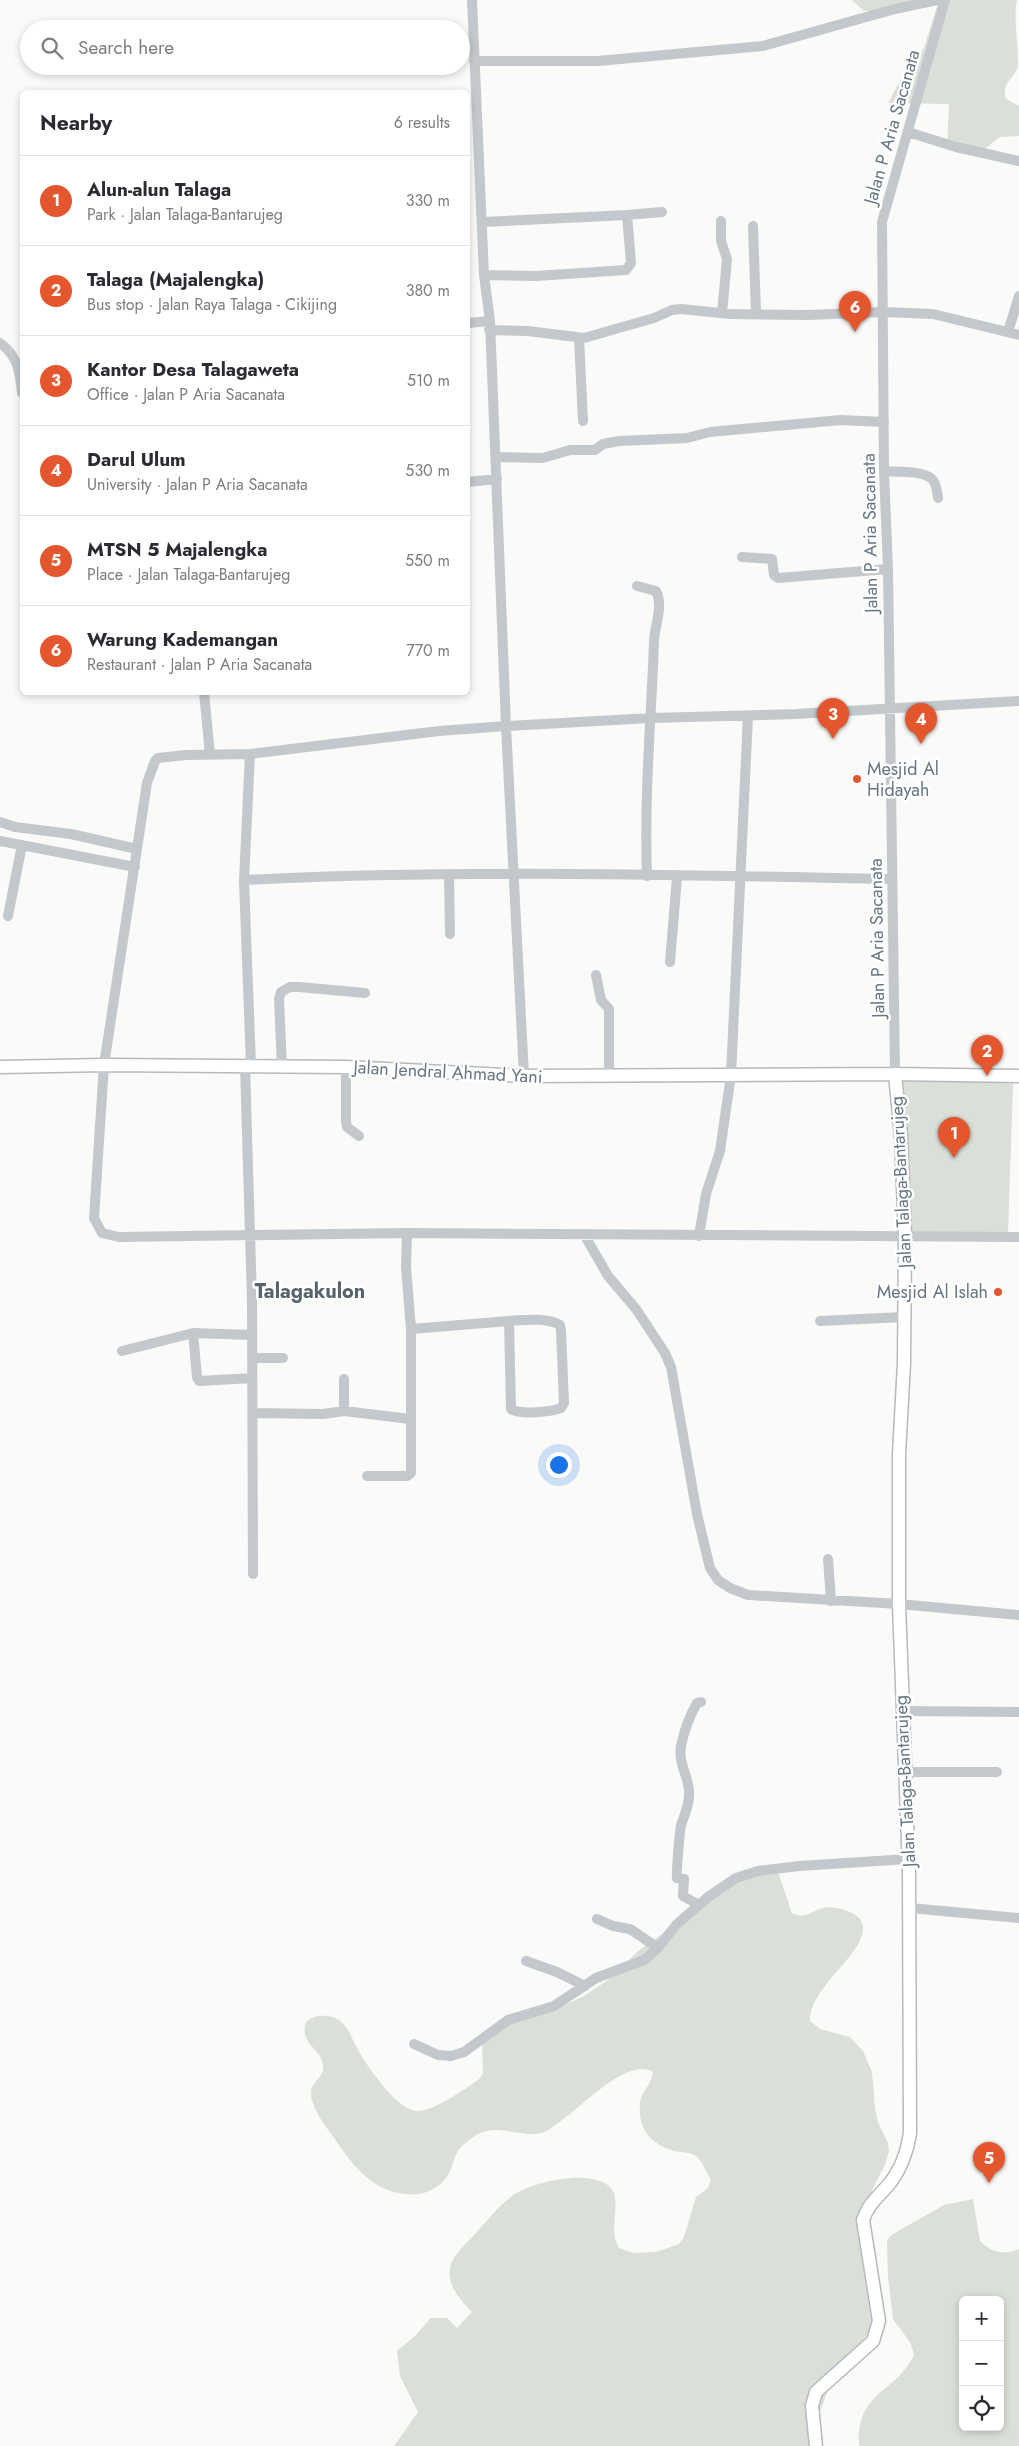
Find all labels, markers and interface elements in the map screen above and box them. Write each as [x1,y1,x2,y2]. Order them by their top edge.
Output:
search box [20,20,470,75]
icon: search [38,34,66,62]
text: Search here [78,34,174,61]
street label: Jalan P Aria Sacanata [857,47,926,209]
text: Nearby [40,108,112,138]
text: 6 results [394,111,450,134]
text: Alun-alun Talaga [87,176,231,203]
text: 1 [52,189,60,212]
text: 330 m [406,189,450,212]
text: Park · Jalan Talaga-Bantarujeg [87,203,283,226]
text: Talaga (Majalengka) [87,266,264,293]
text: 2 [51,279,61,302]
text: 380 m [406,279,450,302]
pin: 6 [839,291,871,332]
text: Bus stop · Jalan Raya Talaga - Cikijing [87,293,337,316]
text: Kantor Desa Talagaweta [87,356,299,383]
text: 3 [51,369,61,392]
text: 510 m [407,369,450,392]
text: Office · Jalan P Aria Sacanata [87,383,285,406]
text: Darul Ulum [87,446,186,473]
street label: Jalan P Aria Sacanata [856,453,884,615]
text: 4 [50,459,62,482]
text: 530 m [405,459,450,482]
text: University · Jalan P Aria Sacanata [87,473,308,496]
text: MTSN 5 Majalengka [87,536,268,563]
text: 5 [51,549,61,572]
text: 550 m [405,549,450,572]
text: Place · Jalan Talaga-Bantarujeg [87,563,290,586]
text: Warung Kademangan [87,626,278,653]
text: 6 [51,639,61,662]
text: 770 m [406,639,450,662]
text: Restaurant · Jalan P Aria Sacanata [87,653,312,676]
pin: 3 [817,698,849,739]
pin: 4 [905,703,937,744]
place label: Mesjid Al Hidayah [867,756,939,803]
marker: Mesjid Al Hidayah [851,773,863,785]
street label: Jalan P Aria Sacanata [863,858,891,1020]
pin: 2 [971,1035,1003,1076]
street label: Jalan Jendral Ahmad Yani [351,1054,543,1090]
street label: Jalan Talaga-Bantarujeg [884,1095,919,1271]
pin: 1 [938,1117,970,1158]
district label: Talagakulon [255,1277,365,1306]
place label: Mesjid Al Islah [877,1279,988,1305]
marker: Mesjid Al Islah [992,1286,1004,1298]
your location [546,1452,572,1478]
street label: Jalan Talaga-Bantarujeg [888,1694,923,1870]
pin: 5 [973,2142,1005,2183]
map controls [959,2296,1004,2431]
button: + [959,2296,1004,2341]
button: − [959,2341,1004,2386]
button: locate [959,2386,1004,2431]

